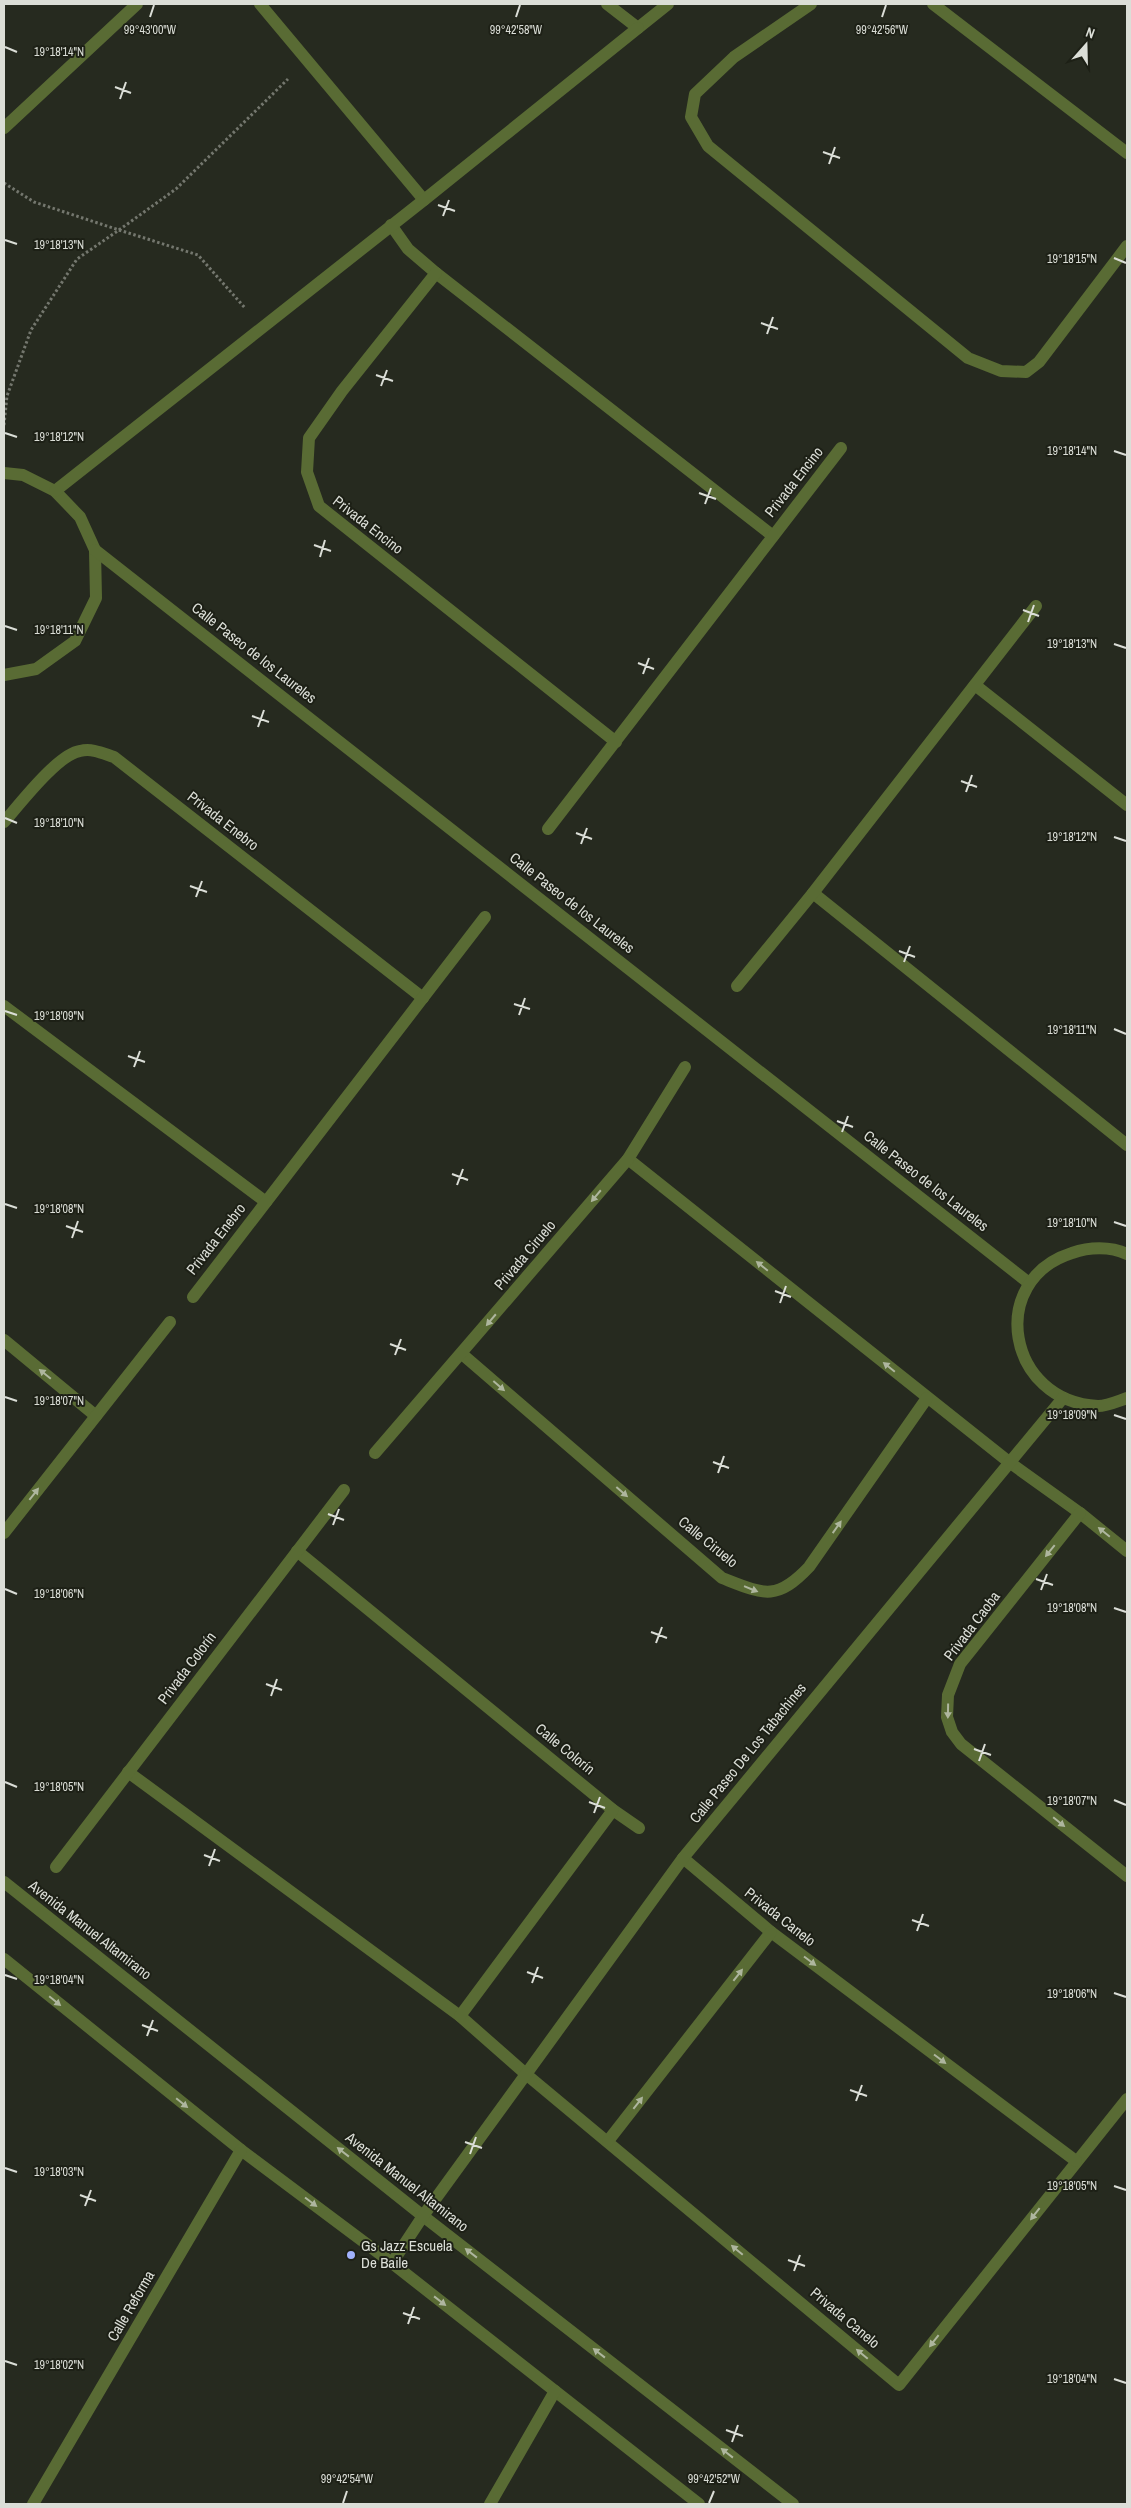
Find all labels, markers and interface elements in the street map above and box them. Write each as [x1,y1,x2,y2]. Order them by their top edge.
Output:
north arrow [1061,20,1111,70]
text: 99°43'00"W [124,22,177,38]
text: 99°42'58"W [490,22,543,38]
text: 99°42'56"W [856,22,909,38]
text: N [1083,23,1097,43]
text: 19°18'14"N [34,44,84,60]
text: 19°18'13"N [34,237,84,253]
text: 19°18'15"N [1047,251,1097,267]
text: 19°18'12"N [34,429,84,445]
street label: Privada Encino [759,442,828,521]
text: 19°18'14"N [1047,443,1097,459]
street label: Privada Encino [329,490,408,559]
street label: Calle Paseo de los Laureles [187,597,321,708]
text: 19°18'11"N [34,622,84,638]
text: 19°18'13"N [1047,636,1097,652]
street label: Privada Enebro [183,786,264,855]
text: 19°18'10"N [34,815,84,831]
text: 19°18'12"N [1047,829,1097,845]
street label: Calle Paseo de los Laureles [505,847,639,958]
text: 19°18'09"N [34,1008,84,1024]
text: 19°18'11"N [1047,1022,1097,1038]
street label: Calle Paseo de los Laureles [859,1125,993,1236]
one-way arrow [591,1190,602,1202]
street label: Privada Enebro [181,1198,250,1279]
text: 19°18'08"N [34,1201,84,1217]
street label: Privada Ciruelo [489,1215,560,1294]
text: 19°18'10"N [1047,1215,1097,1231]
one-way arrow [756,1260,769,1271]
one-way arrow [486,1314,497,1326]
one-way arrow [883,1362,896,1373]
one-way arrow [38,1368,51,1379]
one-way arrow [493,1380,506,1391]
text: 19°18'07"N [34,1393,84,1409]
text: 19°18'09"N [1047,1407,1097,1423]
one-way arrow [616,1486,629,1497]
one-way arrow [28,1488,39,1501]
street label: Calle Ciruelo [674,1511,743,1572]
one-way arrow [832,1520,842,1534]
one-way arrow [1098,1526,1111,1537]
one-way arrow [1045,1544,1055,1558]
one-way arrow [744,1585,759,1593]
text: 19°18'06"N [34,1586,84,1602]
street label: Privada Caoba [939,1586,1005,1665]
text: 19°18'08"N [1047,1600,1097,1616]
street label: Privada Colorín [152,1627,221,1708]
street label: Calle Paseo De Los Tabachines [684,1678,811,1827]
one-way arrow [944,1703,952,1719]
street label: Calle Colorín [531,1718,600,1779]
text: 19°18'05"N [34,1779,84,1795]
text: 19°18'07"N [1047,1793,1097,1809]
one-way arrow [1052,1817,1065,1828]
street label: Avenida Manuel Altamirano [24,1874,156,1984]
street label: Privada Canelo [740,1882,820,1951]
one-way arrow [803,1956,816,1967]
one-way arrow [733,1968,743,1981]
text: 19°18'04"N [34,1972,84,1988]
text: 19°18'06"N [1047,1986,1097,2002]
one-way arrow [49,1995,62,2006]
one-way arrow [933,2054,947,2064]
one-way arrow [633,2096,643,2110]
one-way arrow [175,2097,188,2108]
street label: Avenida Manuel Altamirano [341,2126,473,2236]
one-way arrow [337,2146,350,2157]
text: 19°18'03"N [34,2164,84,2180]
text: 19°18'05"N [1047,2178,1097,2194]
one-way arrow [304,2197,318,2207]
one-way arrow [1029,2207,1040,2220]
place label: Gs Jazz Escuela De Baile [361,2235,453,2273]
one-way arrow [731,2244,744,2255]
one-way arrow [465,2247,478,2258]
marker: Gs Jazz Escuela De Baile [345,2249,357,2261]
street label: Calle Reforma [102,2266,159,2345]
street label: Privada Canelo [806,2282,885,2353]
one-way arrow [433,2295,446,2306]
one-way arrow [929,2334,940,2347]
one-way arrow [593,2347,606,2358]
one-way arrow [856,2349,868,2360]
text: 19°18'02"N [34,2357,84,2373]
text: 19°18'04"N [1047,2371,1097,2387]
one-way arrow [721,2447,734,2458]
text: 99°42'54"W [321,2471,374,2487]
text: 99°42'52"W [688,2471,741,2487]

